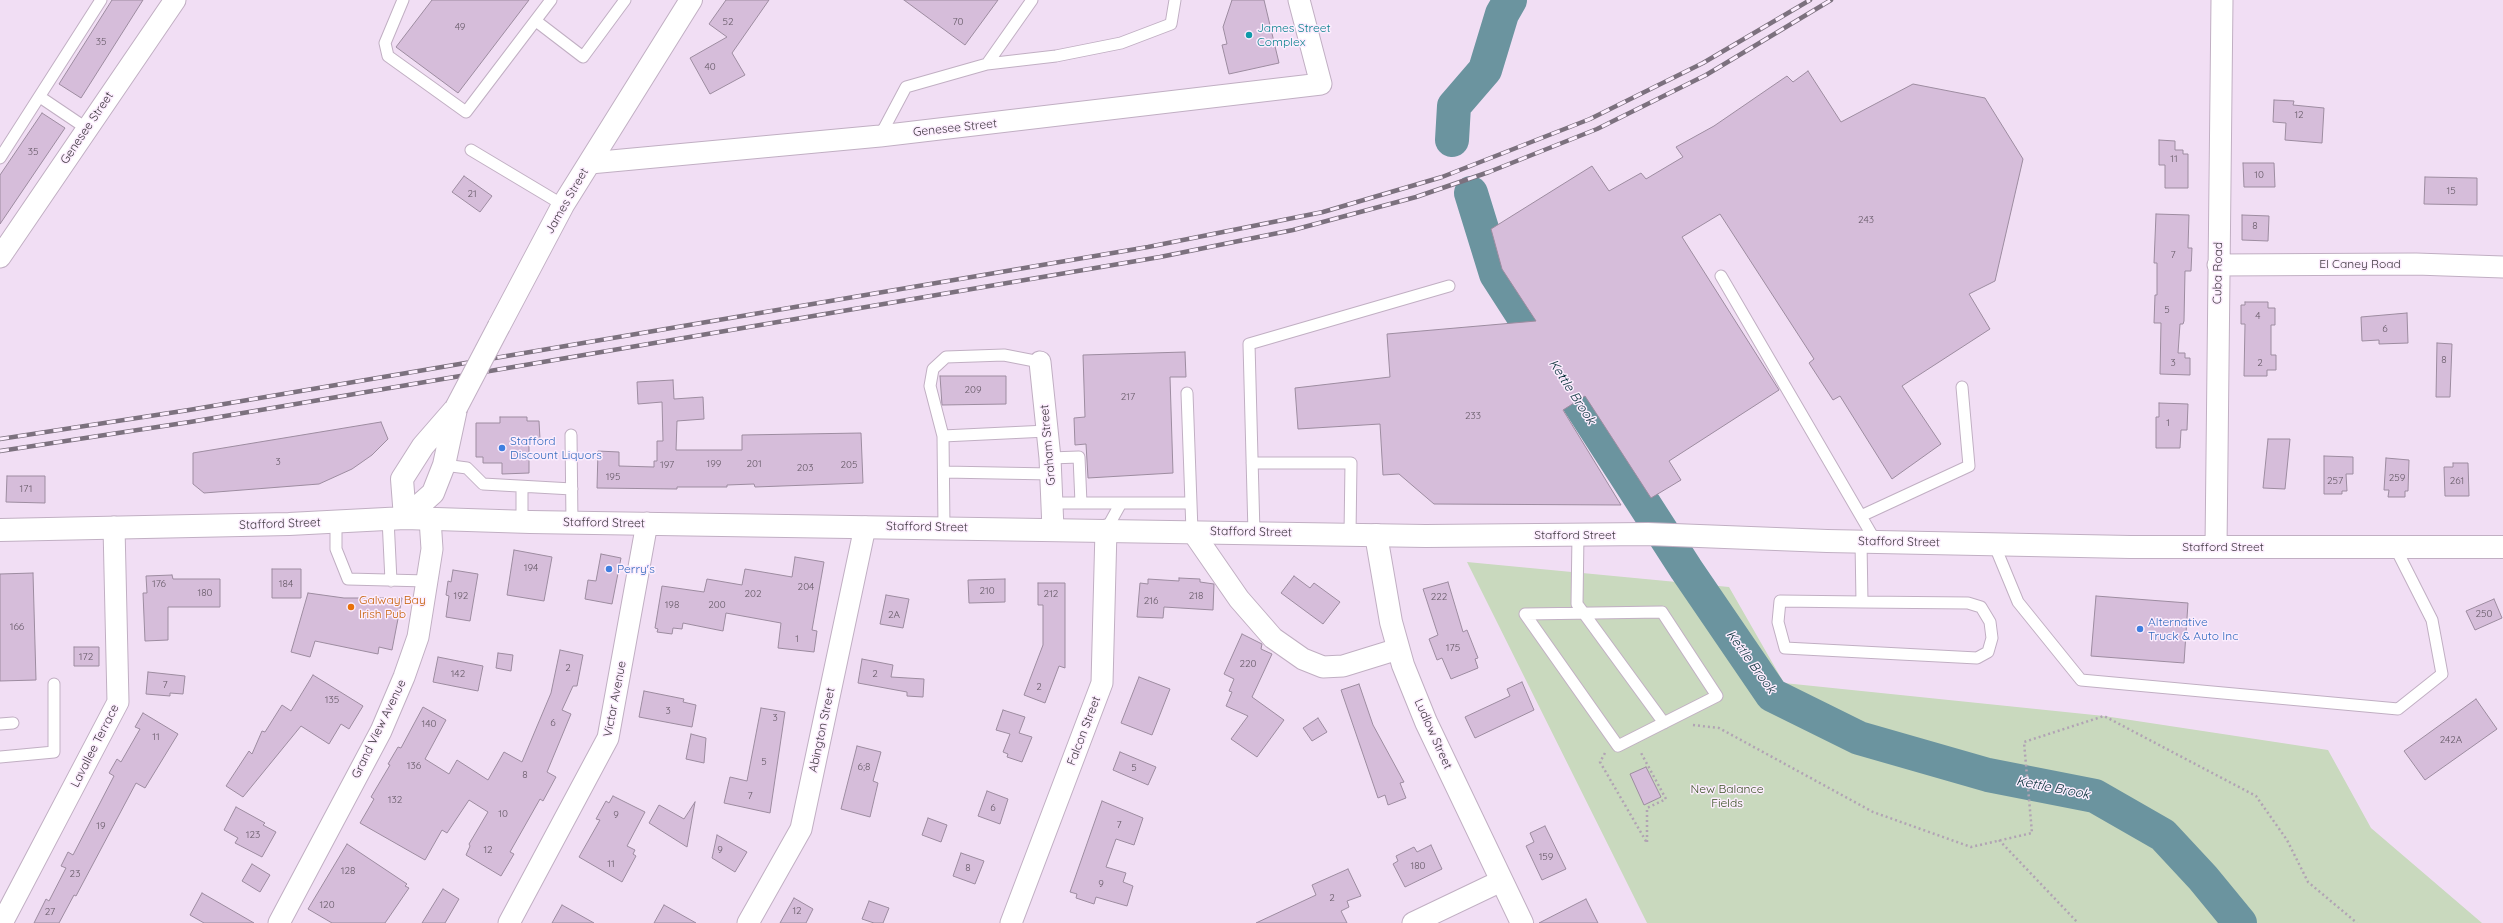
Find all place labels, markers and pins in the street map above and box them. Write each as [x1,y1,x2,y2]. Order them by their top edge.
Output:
place label: James Street Complex [1257,21,1331,49]
marker: James Street Complex [1244,30,1254,40]
place label: Stafford Discount Liquors [510,434,602,462]
marker: Stafford Discount Liquors [497,443,507,453]
place label: Perry's [617,562,655,576]
marker: Perry's [604,564,614,574]
place label: Galway Bay Irish Pub [359,593,426,621]
marker: Galway Bay Irish Pub [346,602,356,612]
place label: Alternative Truck & Auto Inc [2148,615,2238,643]
marker: Alternative Truck & Auto Inc [2135,624,2145,634]

